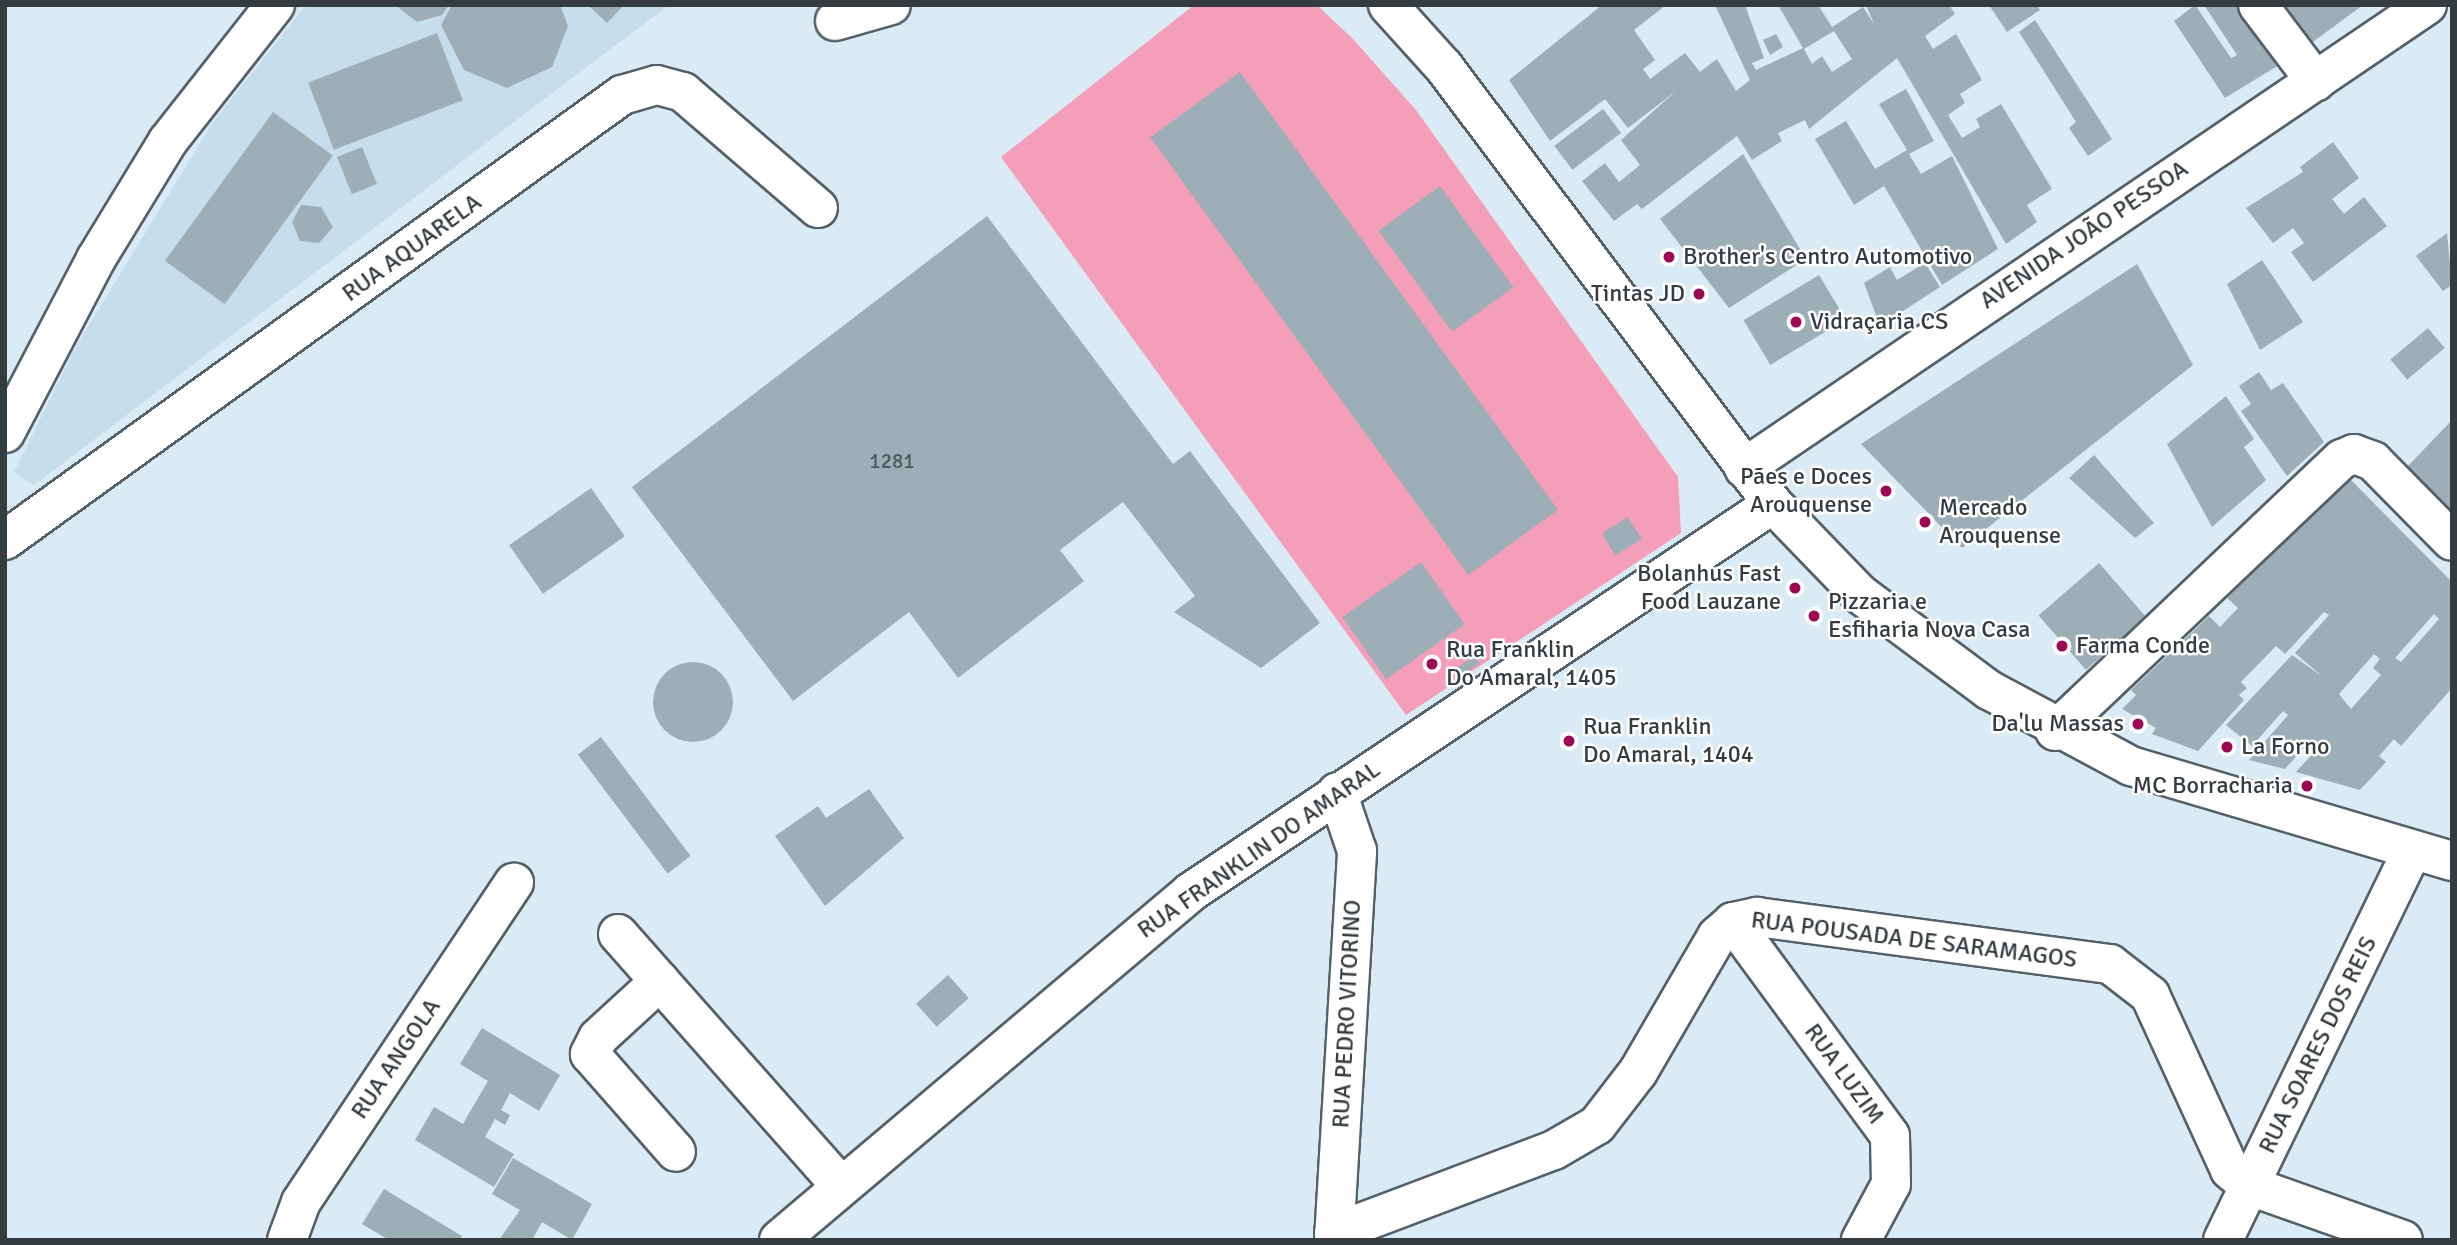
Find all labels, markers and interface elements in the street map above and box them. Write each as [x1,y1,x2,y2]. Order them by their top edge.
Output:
street label: AVENIDA JOÃO PESSOA [1974,155,2194,315]
street label: RUA AQUARELA [337,188,487,308]
place label: Brother's Centro Automotivo [1683,243,1972,271]
marker: Brother's Centro Automotivo [1661,249,1677,265]
place label: Tintas JD [1591,280,1685,308]
marker: Tintas JD [1691,286,1707,302]
place label: Vidraçaria CS [1810,308,1948,336]
marker: Vidraçaria CS [1788,314,1804,330]
house number: 1281 [869,448,915,474]
place label: Pães e Doces Arouquense [1740,463,1872,519]
marker: Pães e Doces Arouquense [1878,483,1894,499]
place label: Mercado Arouquense [1939,494,2061,550]
marker: Mercado Arouquense [1917,514,1933,530]
place label: Bolanhus Fast Food Lauzane [1637,560,1781,616]
marker: Bolanhus Fast Food Lauzane [1787,580,1803,596]
place label: Pizzaria e Esfiharia Nova Casa [1828,588,2031,644]
marker: Pizzaria e Esfiharia Nova Casa [1806,608,1822,624]
place label: Farma Conde [2076,632,2210,660]
place label: Rua Franklin Do Amaral, 1405 [1446,636,1617,692]
marker: Farma Conde [2054,638,2070,654]
marker: Rua Franklin Do Amaral, 1405 [1424,656,1440,672]
place label: Da'lu Massas [1991,710,2124,738]
place label: Rua Franklin Do Amaral, 1404 [1583,713,1754,769]
marker: Da'lu Massas [2130,716,2146,732]
marker: Rua Franklin Do Amaral, 1404 [1561,733,1577,749]
place label: La Forno [2241,733,2329,761]
marker: La Forno [2219,739,2235,755]
street label: RUA FRANKLIN DO AMARAL [1132,755,1386,945]
place label: MC Borracharia [2133,772,2293,800]
marker: MC Borracharia [2299,778,2315,794]
street label: RUA PEDRO VITORINO [1327,899,1367,1129]
street label: RUA POUSADA DE SARAMAGOS [1749,906,2079,974]
street label: RUA SOARES DOS REIS [2253,932,2383,1158]
street label: RUA ANGOLA [345,993,447,1125]
street label: RUA LUZIM [1798,1018,1890,1130]

